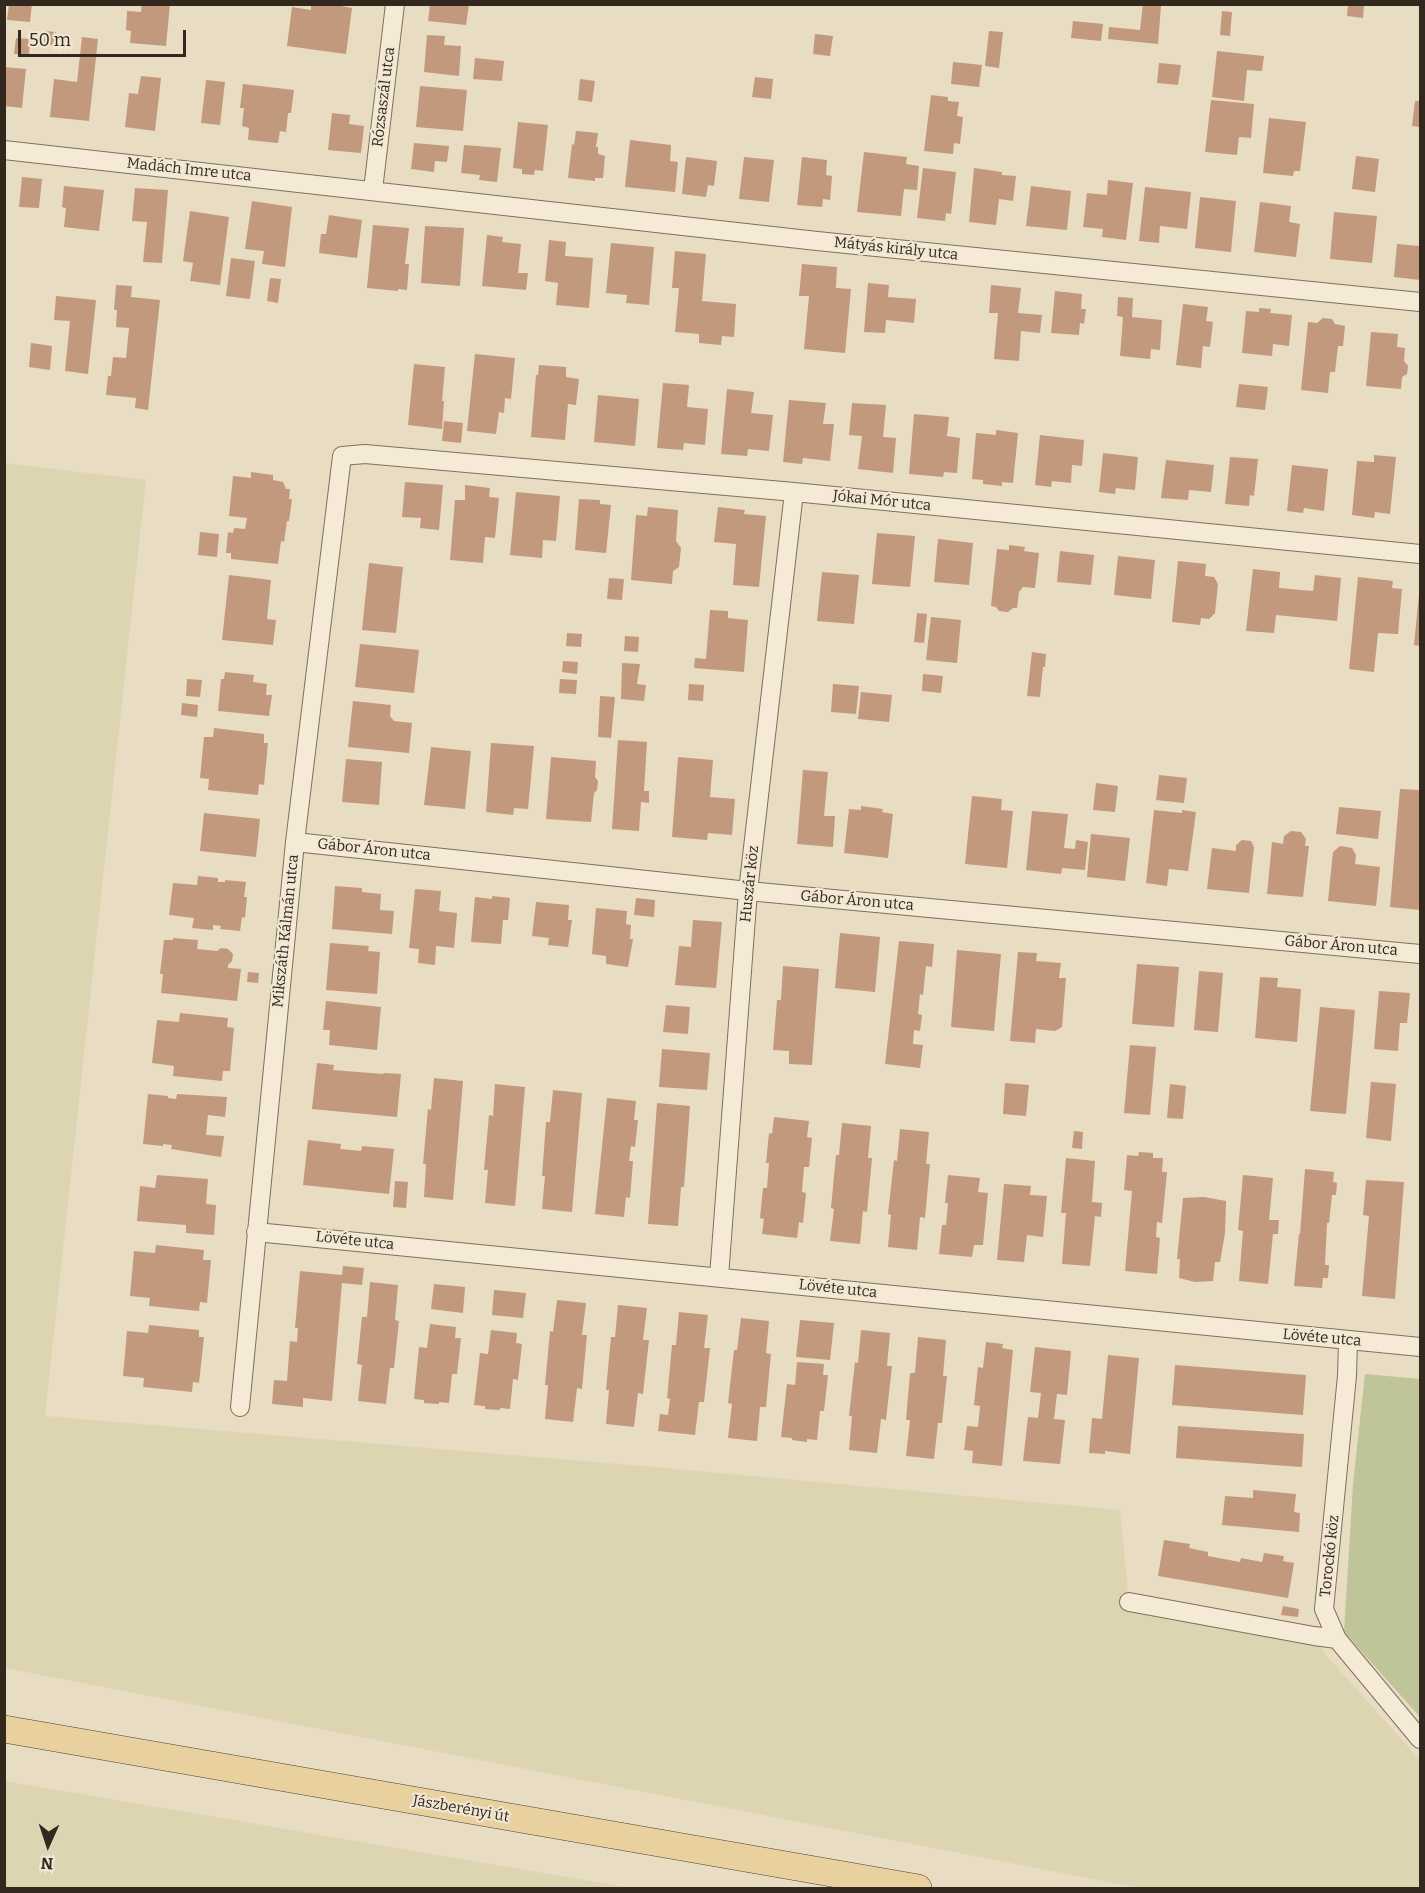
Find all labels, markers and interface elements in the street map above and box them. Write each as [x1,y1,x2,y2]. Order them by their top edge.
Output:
scale bar [21,18,189,56]
text: 50 m [29,29,71,51]
street label: Rózsaszál utca [369,46,399,148]
street label: Madách Imre utca [126,155,252,185]
street label: Mátyás király utca [833,234,959,264]
street label: Jókai Mór utca [832,487,932,515]
street label: Gábor Áron utca [316,835,432,865]
street label: Huszár köz [737,845,763,923]
street label: Mikszáth Kálmán utca [269,854,303,1008]
street label: Gábor Áron utca [799,887,915,915]
street label: Gábor Áron utca [1283,932,1399,960]
street label: Lövéte utca [315,1228,395,1254]
street label: Lövéte utca [798,1276,878,1302]
street label: Lövéte utca [1282,1326,1362,1350]
street label: Torockó köz [1317,1514,1343,1598]
street label: Jászberényi út [411,1792,511,1826]
north arrow [18,1815,78,1875]
text: N [40,1854,54,1873]

